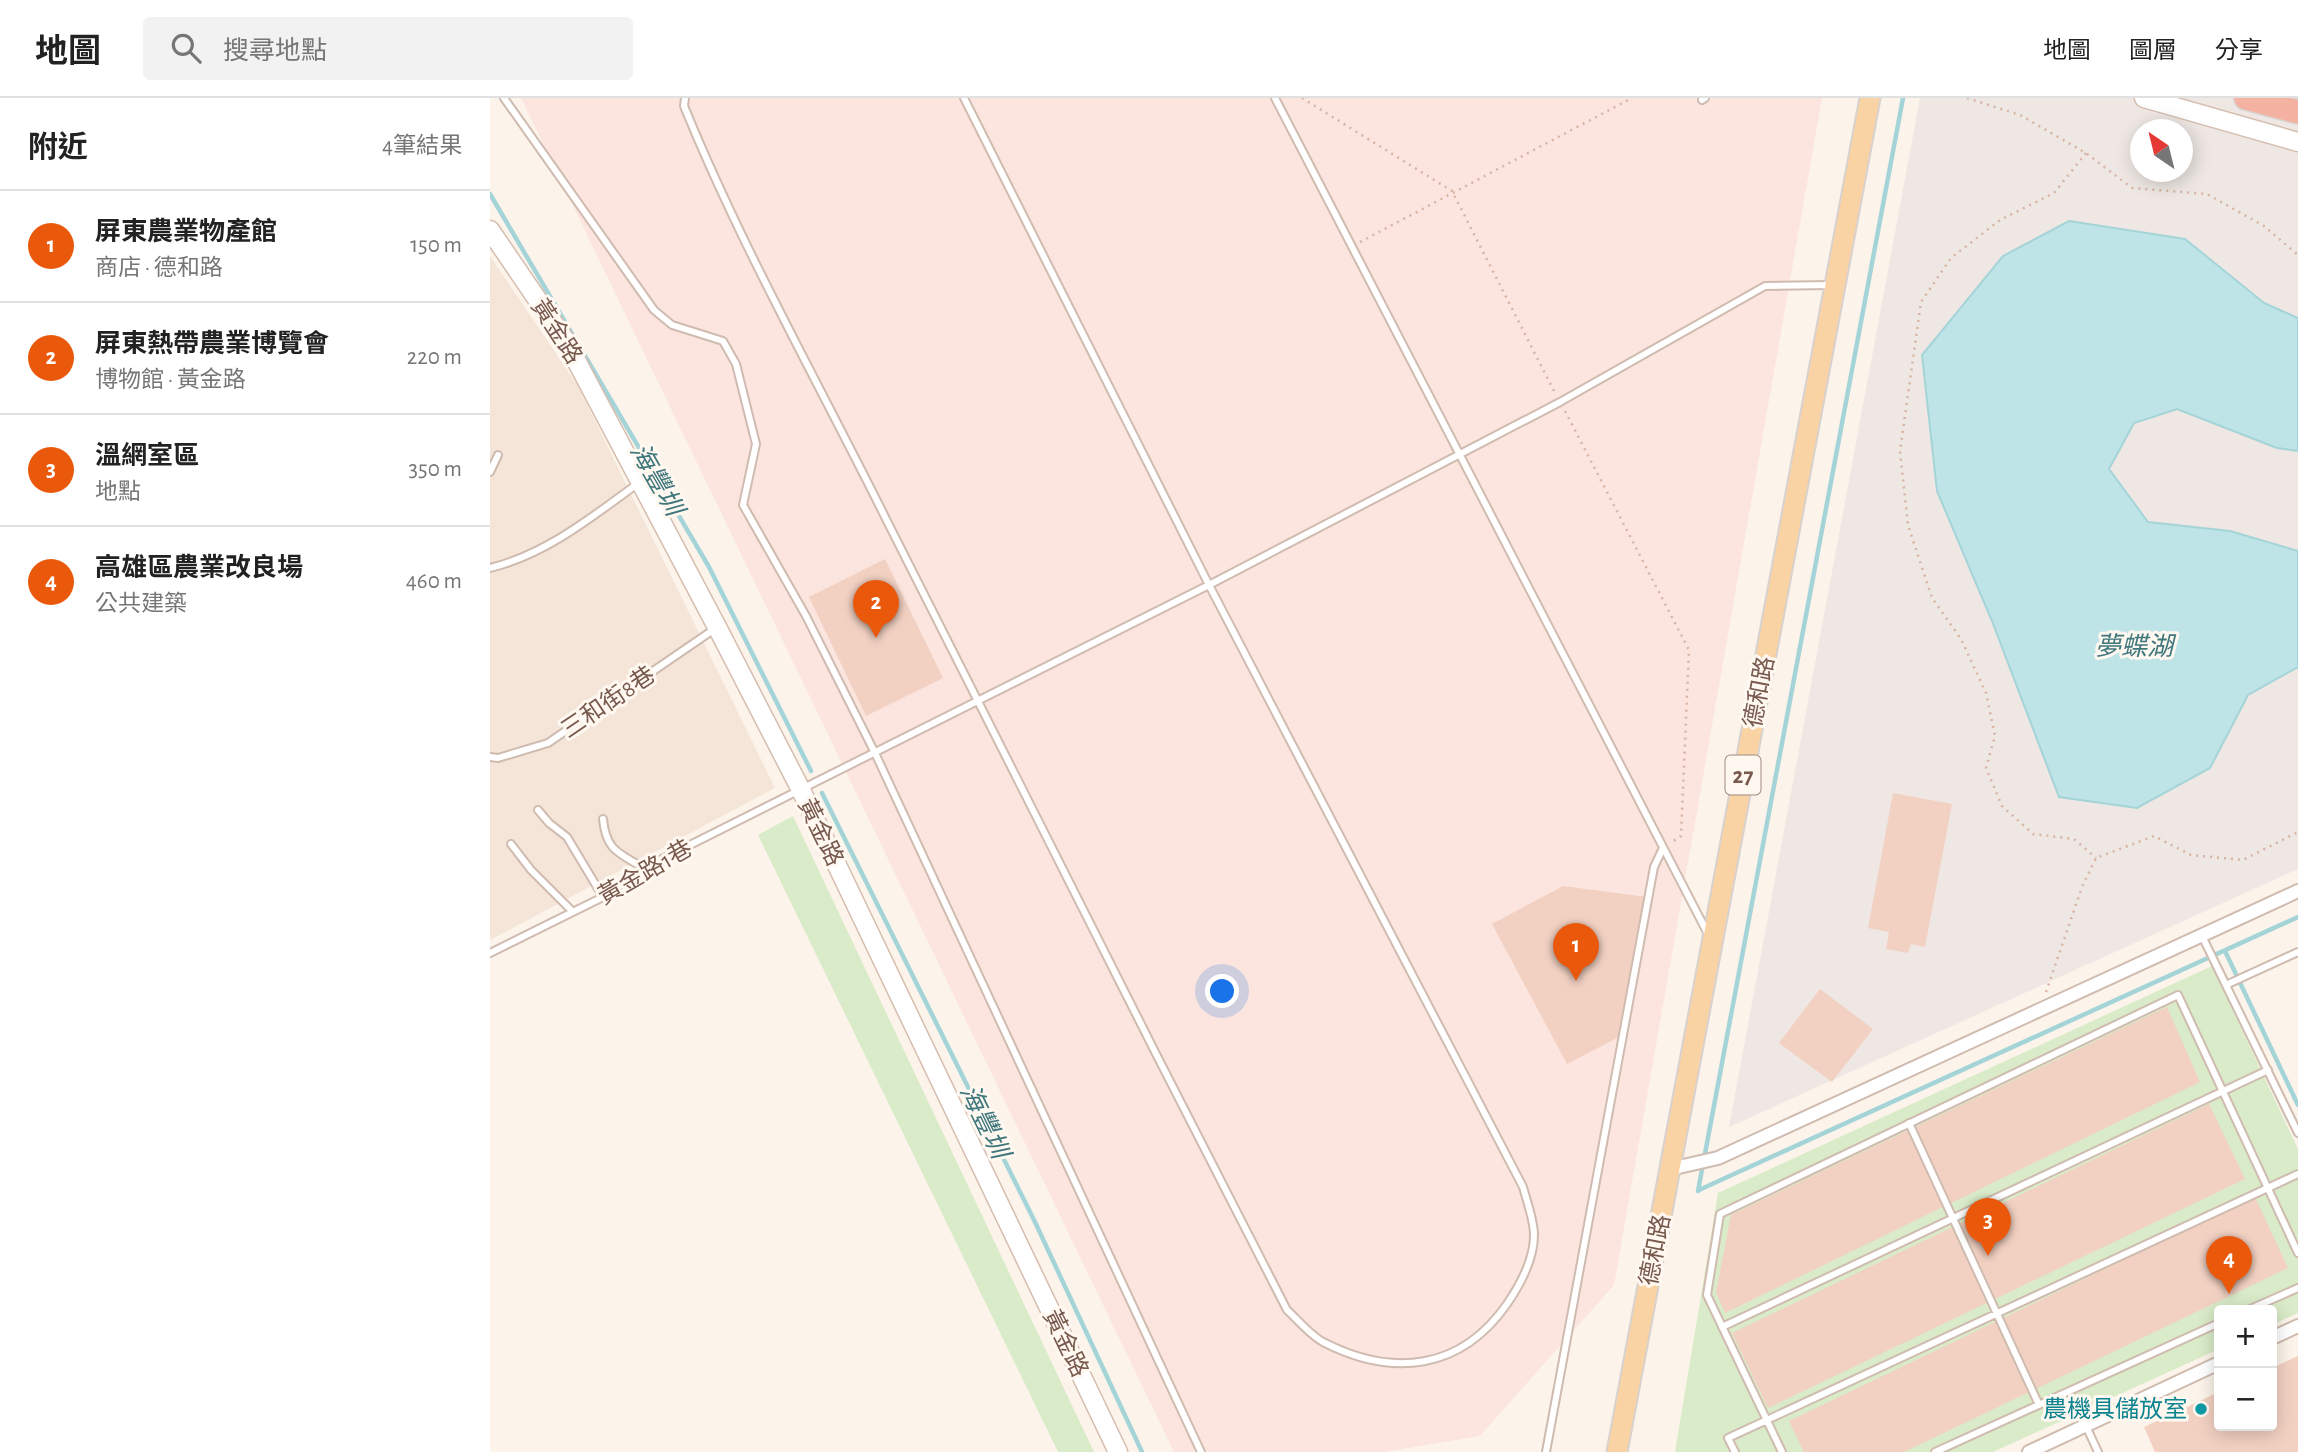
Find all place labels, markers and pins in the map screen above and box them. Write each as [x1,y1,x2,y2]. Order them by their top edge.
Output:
pin: 2 [853,580,899,638]
pin: 1 [1553,923,1599,981]
pin: 3 [1965,1198,2011,1256]
pin: 4 [2206,1236,2252,1294]
place label: 農機具儲放室 [2043,1396,2187,1422]
marker: 農機具儲放室 [2193,1401,2209,1417]

